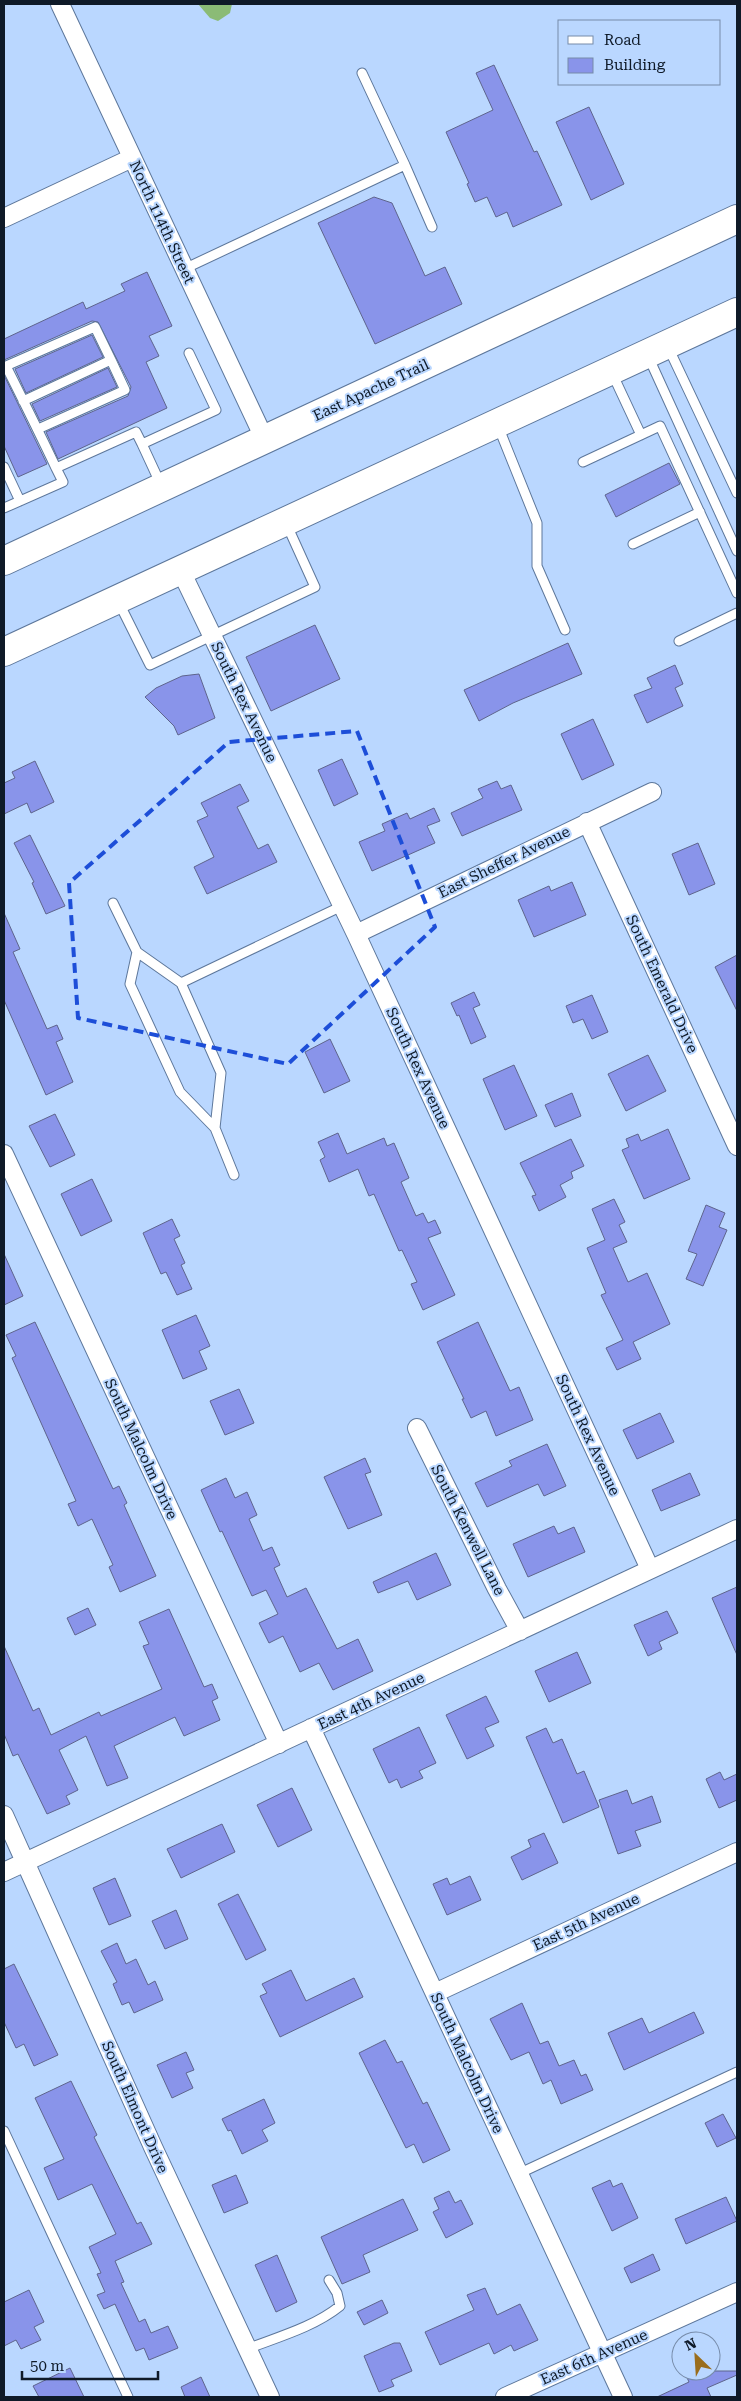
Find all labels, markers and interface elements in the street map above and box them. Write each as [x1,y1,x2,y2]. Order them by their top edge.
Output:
legend [558,20,721,85]
text: Road [604,31,641,49]
text: Building [604,56,666,74]
street label: North 114th Street [126,158,199,287]
street label: East Apache Trail [310,355,432,425]
street label: South Rex Avenue [207,639,281,765]
street label: East Sheffer Avenue [435,822,573,902]
street label: South Emerald Drive [622,912,702,1056]
street label: South Rex Avenue [382,1005,454,1131]
street label: South Rex Avenue [552,1372,624,1498]
street label: South Malcolm Drive [101,1376,181,1522]
street label: South Kenwell Lane [427,1462,509,1598]
street label: East 4th Avenue [315,1668,427,1734]
street label: East 5th Avenue [530,1889,642,1955]
street label: South Malcolm Drive [427,1990,507,2136]
street label: South Elmont Drive [98,2038,172,2176]
street label: East 6th Avenue [538,2325,650,2389]
north arrow [671,2331,721,2381]
text: N [682,2335,699,2354]
scale bar [22,2348,159,2380]
text: 50 m [30,2357,65,2375]

